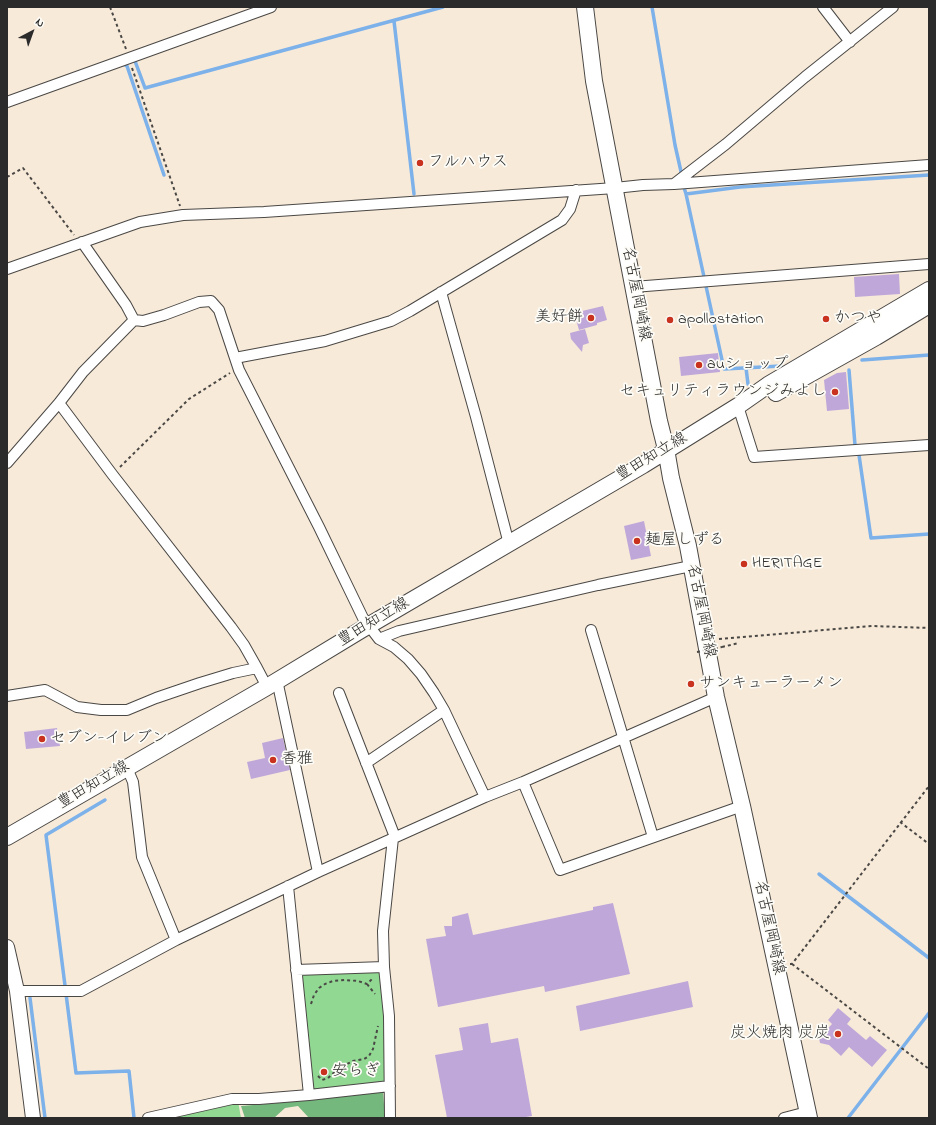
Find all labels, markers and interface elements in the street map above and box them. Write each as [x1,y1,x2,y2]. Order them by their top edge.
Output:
north arrow [12,12,52,52]
text: N [32,14,48,31]
place label: フルハウス [428,153,508,173]
marker: フルハウス [415,158,425,168]
street label: 名古屋岡崎線 [616,245,654,343]
place label: 美好餅 [535,308,583,328]
place label: かつや [834,309,882,329]
place label: apollostation [678,310,764,330]
marker: 美好餅 [586,313,596,323]
marker: かつや [821,314,831,324]
marker: apollostation [665,315,675,325]
place label: auショップ [707,355,789,375]
marker: auショップ [694,360,704,370]
place label: セキュリティラウンジみよし [619,382,827,402]
marker: セキュリティラウンジみよし [830,387,840,397]
street label: 豊田知立線 [613,429,691,487]
place label: 麺屋しずる [645,531,725,551]
marker: 麺屋しずる [632,536,642,546]
place label: HERITAGE [752,554,822,574]
marker: HERITAGE [739,559,749,569]
street label: 名古屋岡崎線 [681,562,719,660]
street label: 豊田知立線 [335,594,413,652]
place label: サンキューラーメン [699,674,843,694]
marker: サンキューラーメン [686,679,696,689]
place label: セブン-イレブン [50,729,168,749]
marker: セブン-イレブン [37,734,47,744]
place label: 香雅 [281,750,313,770]
marker: 香雅 [268,755,278,765]
street label: 豊田知立線 [55,758,133,814]
street label: 名古屋岡崎線 [749,879,787,977]
place label: 炭火焼肉 炭炭 [730,1024,830,1044]
marker: 炭火焼肉 炭炭 [833,1029,843,1039]
place label: 安らぎ [332,1062,380,1082]
marker: 安らぎ [319,1067,329,1077]

